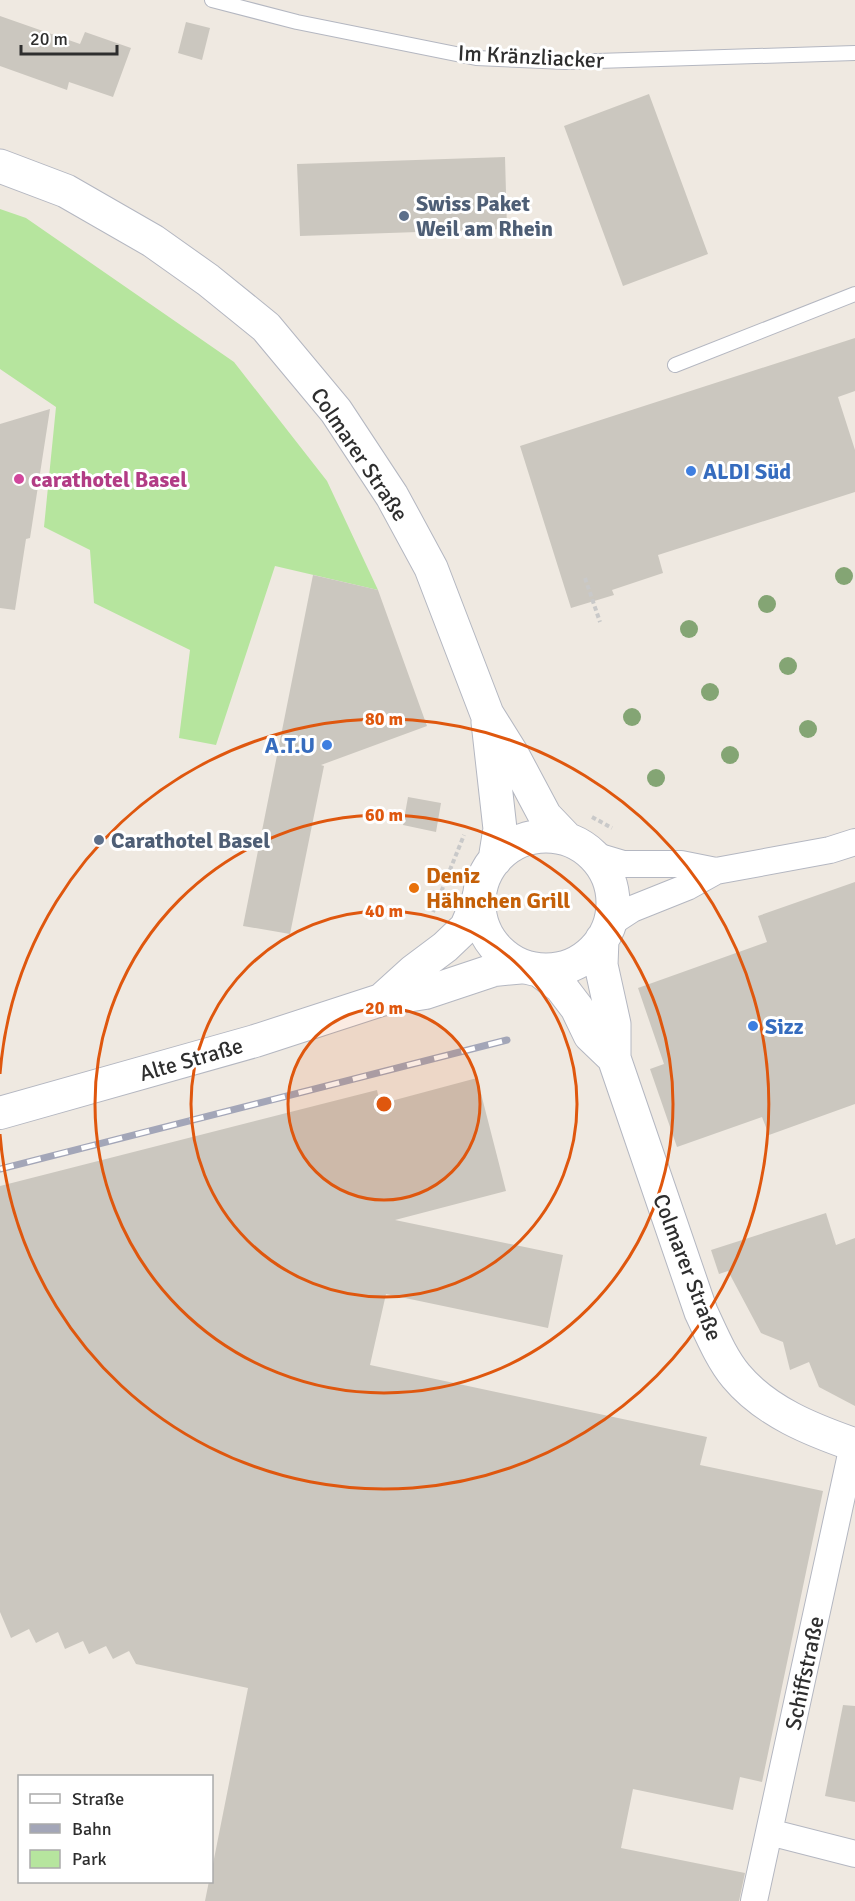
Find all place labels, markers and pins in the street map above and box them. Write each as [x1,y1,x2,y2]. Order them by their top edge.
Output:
place label: Swiss Paket Weil am Rhein [416,190,553,242]
marker: Swiss Paket Weil am Rhein [397,209,411,223]
place label: ALDI Süd [703,458,791,485]
marker: ALDI Süd [684,464,698,478]
place label: carathotel Basel [31,466,187,493]
marker: carathotel Basel [12,472,26,486]
place label: A.T.U [265,732,315,759]
marker: A.T.U [320,738,334,752]
place label: Carathotel Basel [111,827,270,854]
marker: Carathotel Basel [92,833,106,847]
place label: Deniz Hähnchen Grill [426,862,570,914]
marker: Deniz Hähnchen Grill [407,881,421,895]
place label: Sizz [765,1013,804,1040]
marker: Sizz [746,1019,760,1033]
centre of rings [374,1094,394,1114]

